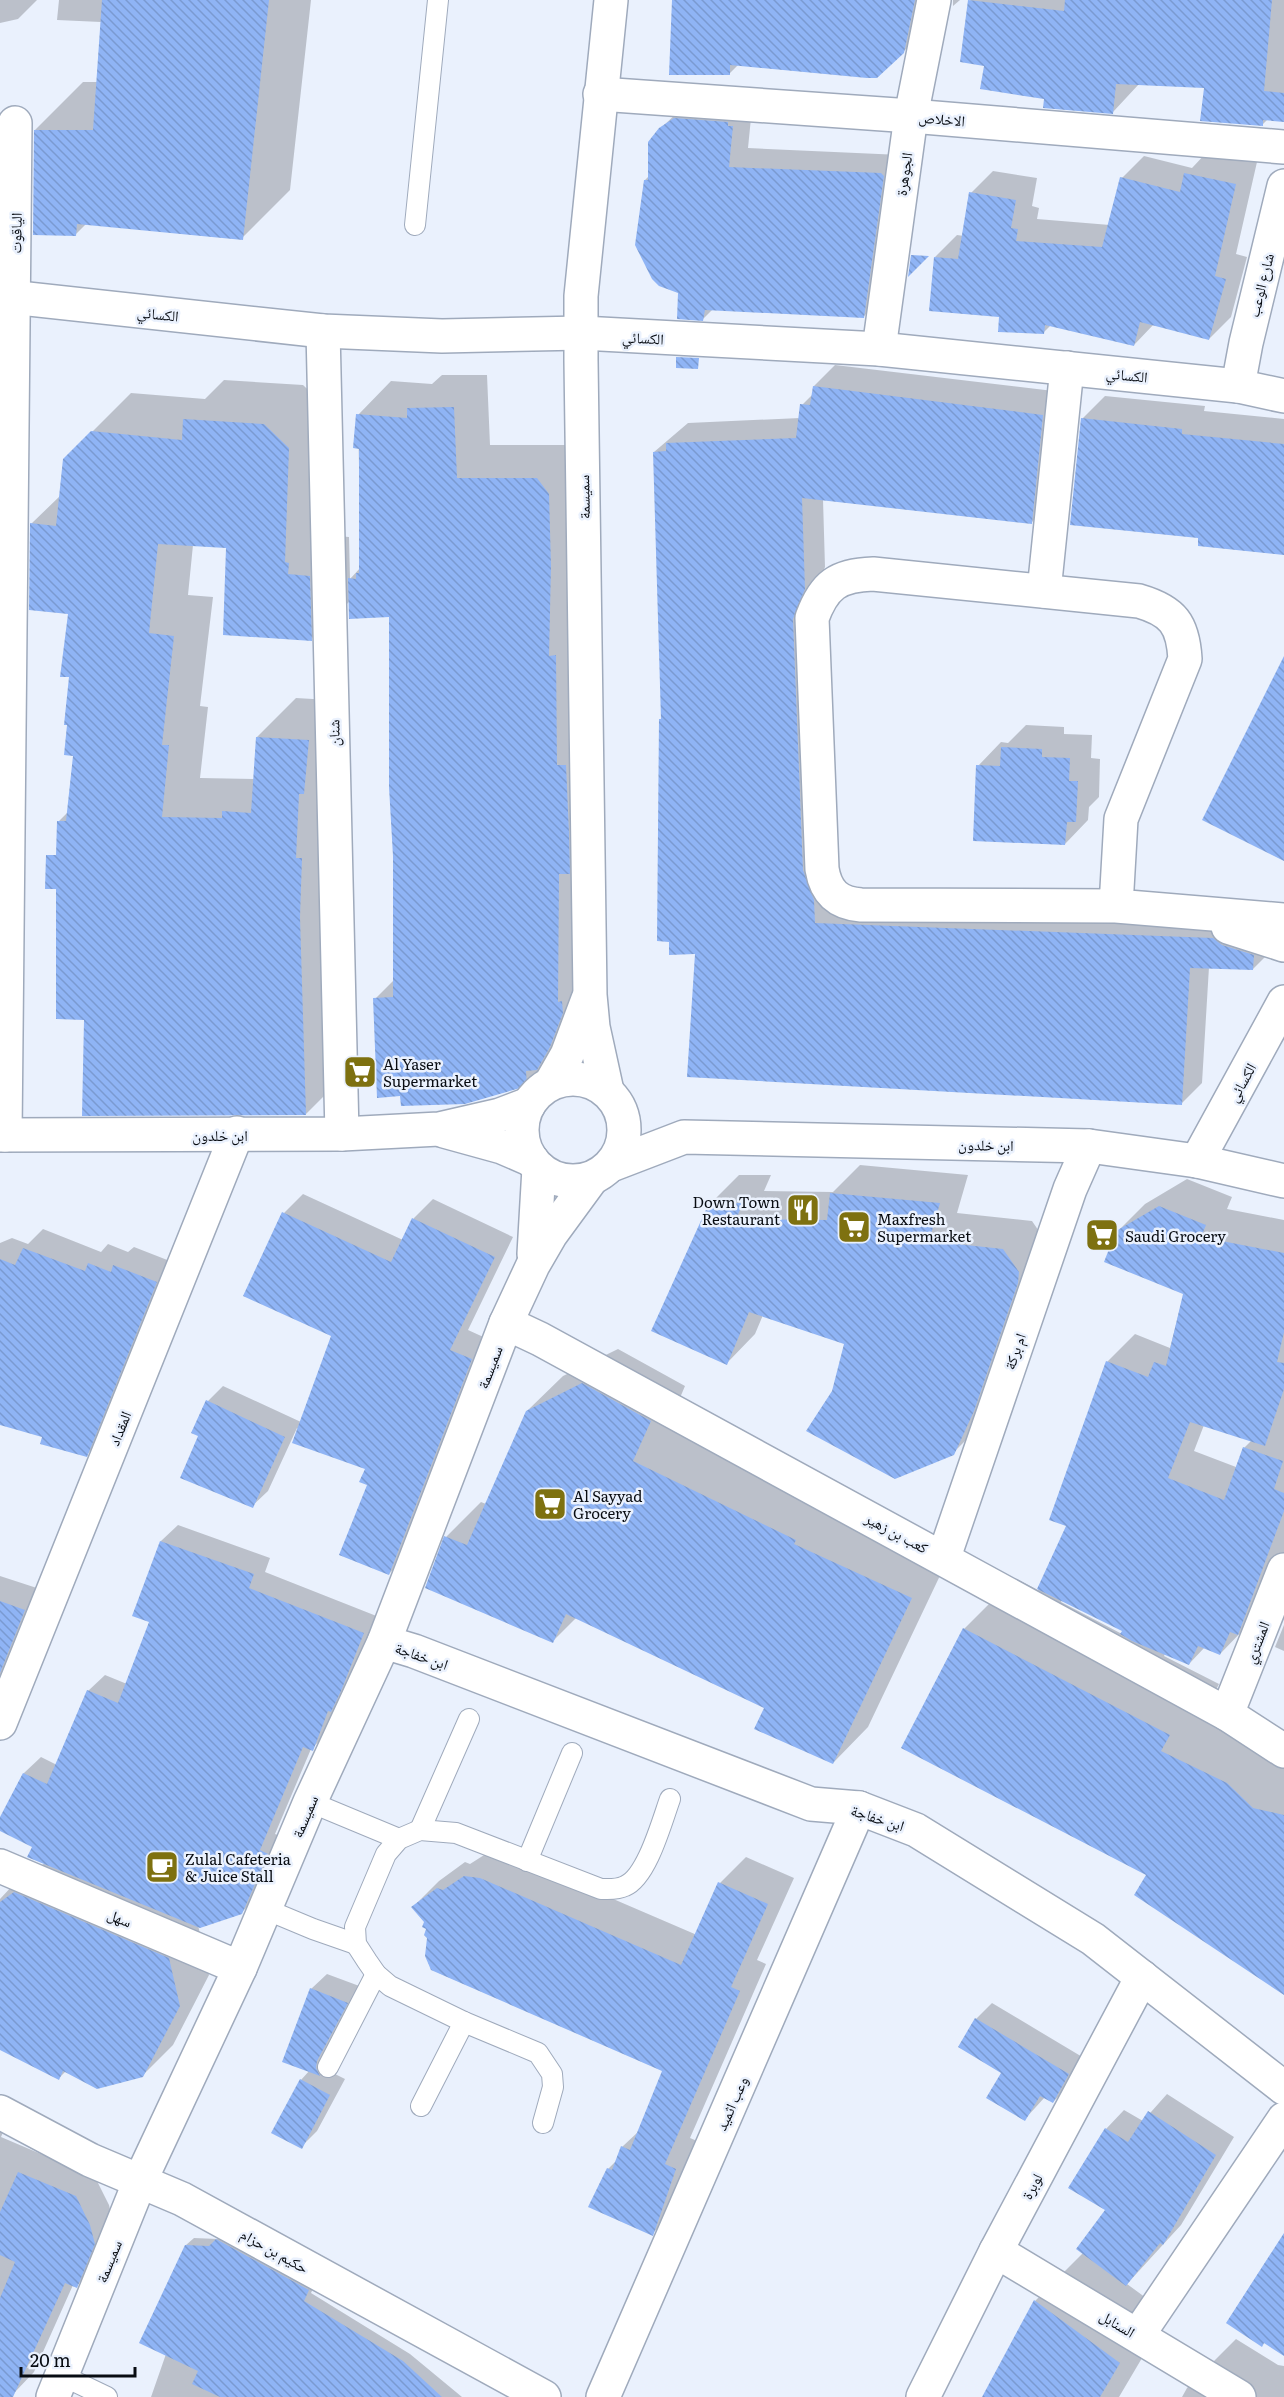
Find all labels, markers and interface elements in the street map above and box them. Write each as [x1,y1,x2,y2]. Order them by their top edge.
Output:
street label: الاخلاص [918,105,966,131]
street label: الجوهرة [889,151,917,197]
street label: الياقوت [3,212,27,254]
street label: شارع الوعب [1241,251,1279,319]
street label: الكسائي [136,299,180,328]
street label: الكسائي [621,324,664,351]
street label: الكسائي [1105,360,1149,389]
street label: سميسمة [571,474,595,519]
street label: شنان [321,719,345,747]
place label: Al Yaser Supermarket [383,1052,477,1092]
supermarket icon: Al Yaser Supermarket [342,1054,378,1090]
street label: الكسائي [1221,1058,1263,1107]
street label: ابن خلدون [192,1123,248,1146]
street label: ابن خلدون [958,1132,1014,1156]
place label: Down Town Restaurant [693,1190,780,1230]
restaurant icon: Down Town Restaurant [785,1192,821,1228]
place label: Maxfresh Supermarket [877,1207,971,1247]
supermarket icon: Maxfresh Supermarket [836,1209,872,1245]
supermarket icon: Saudi Grocery [1084,1217,1120,1253]
place label: Saudi Grocery [1125,1224,1226,1247]
street label: ام بركة [997,1330,1031,1372]
street label: سميسمة [470,1342,508,1392]
street label: المقداد [102,1407,136,1449]
place label: Al Sayyad Grocery [573,1484,642,1524]
supermarket icon: Al Sayyad Grocery [532,1486,568,1522]
street label: كعب بن زهير [860,1505,933,1558]
street label: المشتري [1237,1618,1276,1667]
street label: ابن خفاجة [392,1635,452,1675]
street label: سميسمة [285,1791,323,1841]
street label: ابن خفاجة [848,1798,908,1836]
place label: Zulal Cafeteria & Juice Stall [185,1847,292,1887]
cafe icon: Zulal Cafeteria & Juice Stall [144,1849,180,1885]
street label: سهل [104,1902,136,1932]
street label: وعب اثميد [709,2072,753,2134]
street label: لوبرة [1015,2169,1047,2203]
street label: حكيم بن حزام [237,2222,314,2278]
street label: سميسمة [89,2236,127,2286]
street label: السنابل [1096,2303,1140,2343]
scale bar [21,2340,135,2378]
text: 20 m [30,2346,71,2373]

